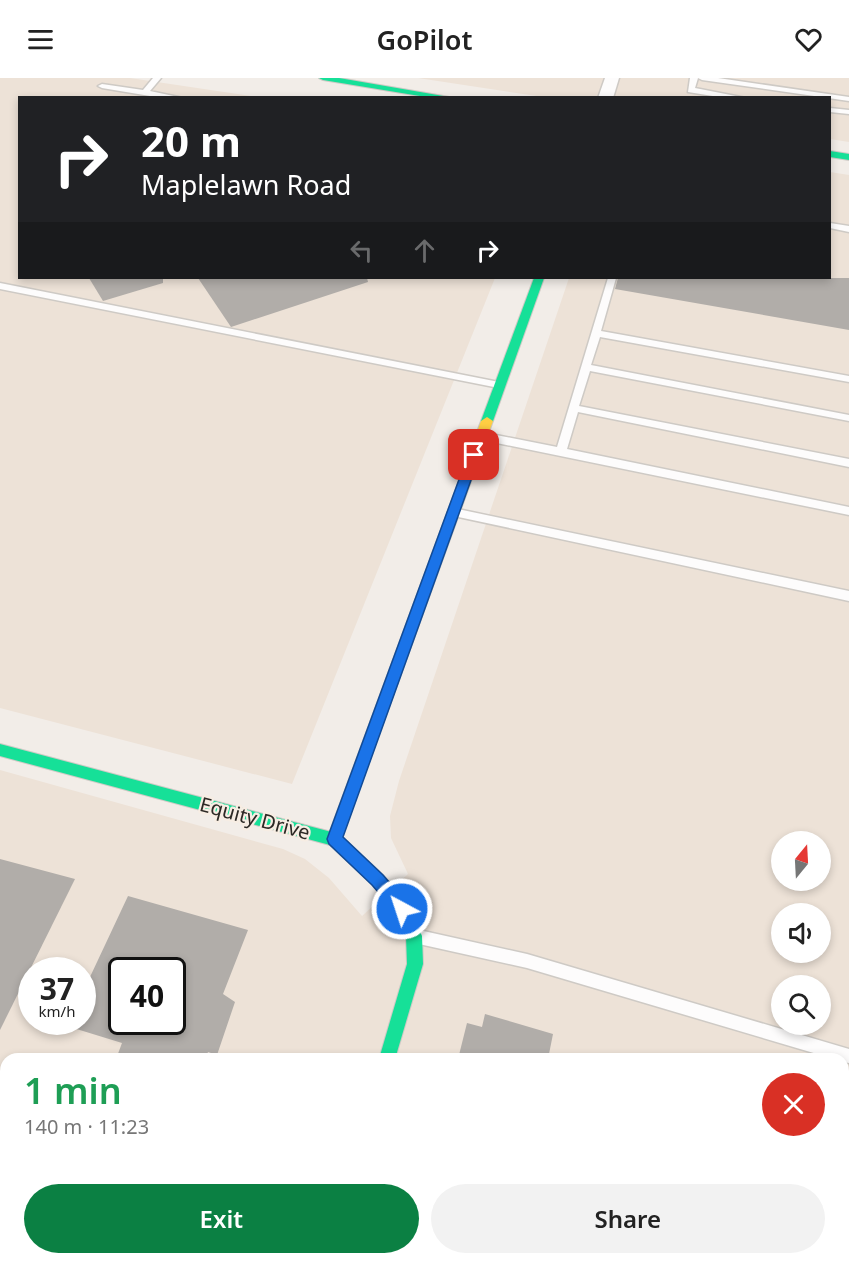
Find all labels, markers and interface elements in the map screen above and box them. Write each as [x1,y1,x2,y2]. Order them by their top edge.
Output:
text: GoPilot [377,21,472,58]
icon: menu [24,23,57,56]
icon: heart [792,23,825,56]
text: 20 m [141,112,241,169]
icon: right [42,120,120,198]
text: Maplelawn Road [141,166,351,203]
icon: left [345,234,378,267]
icon: ahead [408,234,441,267]
icon: right [471,234,504,267]
pin [448,429,499,480]
icon: arrive [457,438,490,471]
street label: Equity Drive [197,790,313,846]
north arrow [771,831,831,891]
map controls [771,831,831,1035]
position arrow [370,877,434,941]
button: sound [771,903,831,963]
speed limit sign: 40 [108,957,186,1035]
text: 37 [40,968,74,1009]
button: search [771,975,831,1035]
text: km/h [39,1001,75,1021]
text: 1 min [24,1066,122,1115]
button: close [762,1073,825,1136]
text: 140 m · 11:23 [24,1113,149,1140]
button: Exit [24,1184,419,1253]
button: Share [431,1184,825,1253]

